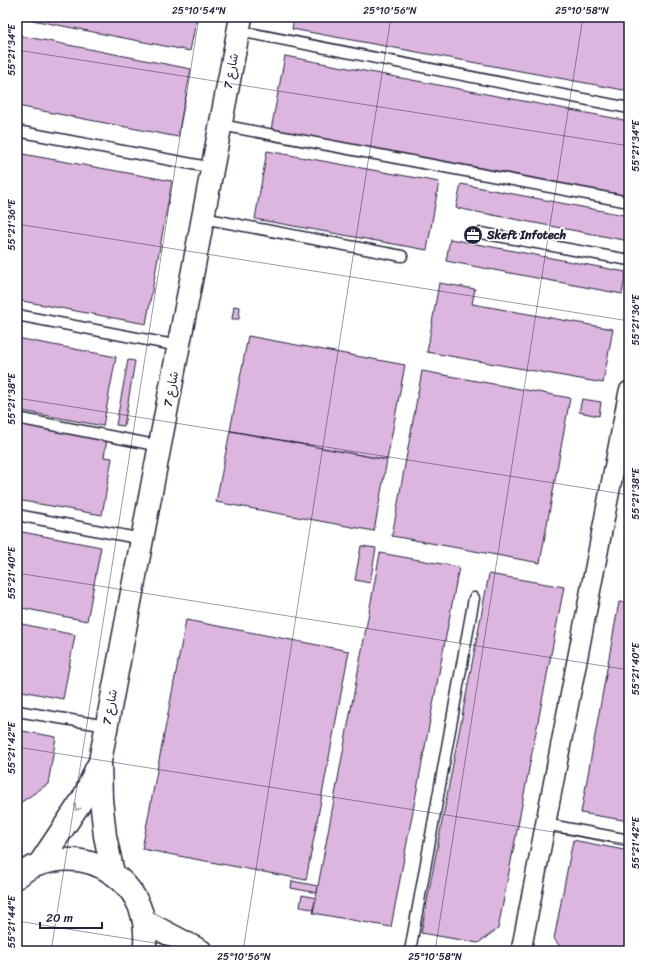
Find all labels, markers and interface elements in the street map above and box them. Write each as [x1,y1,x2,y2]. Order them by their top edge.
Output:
text: 25°10'54"N [172,2,226,20]
text: 25°10'56"N [363,2,417,20]
text: 25°10'58"N [555,2,609,20]
text: 55°21'34"E [3,23,21,76]
street label: شارع 7 [217,51,245,91]
text: 55°21'34"E [627,119,645,172]
text: 55°21'36"E [3,198,21,251]
office icon: Skeft Infotech [462,224,484,246]
place label: Skeft Infotech [486,224,567,246]
text: 55°21'36"E [627,293,645,346]
street label: شارع 7 [157,369,185,409]
text: 55°21'38"E [3,372,21,425]
text: 55°21'38"E [627,467,645,520]
text: 55°21'40"E [3,545,21,599]
text: 55°21'40"E [627,641,645,695]
street label: شارع 7 [96,687,124,727]
text: 55°21'42"E [3,721,21,774]
one-way arrow [74,804,82,811]
text: 55°21'42"E [627,816,645,869]
text: 55°21'44"E [3,894,21,948]
scale bar [40,904,102,930]
text: 20 m [46,907,73,929]
text: 25°10'56"N [217,948,271,966]
text: 25°10'58"N [408,948,462,966]

